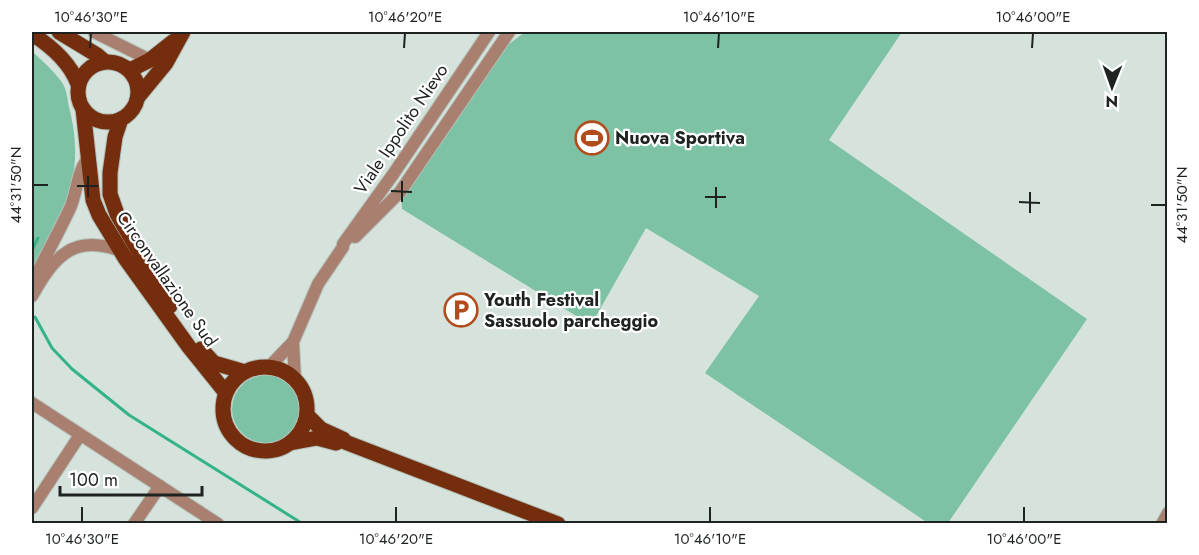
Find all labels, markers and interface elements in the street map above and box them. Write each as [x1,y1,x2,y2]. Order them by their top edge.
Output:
text: 10°46'30"E [54,6,128,28]
text: 10°46'20"E [368,6,442,28]
text: 10°46'10"E [683,6,755,28]
text: 10°46'00"E [996,6,1070,28]
north arrow [1082,57,1142,117]
street label: Viale Ippolito Nievo [348,58,454,199]
text: N [1105,90,1118,113]
sports icon: Nuova Sportiva [574,120,610,156]
place label: Nuova Sportiva [615,125,745,151]
text: 44°31'50"N [5,147,27,223]
text: 44°31'50"N [1171,167,1193,243]
street label: Circonvallazione Sud [110,206,224,352]
place label: Youth Festival Sassuolo parcheggio [483,287,659,334]
parking icon: Youth Festival Sassuolo parcheggio [443,292,479,328]
scale bar [60,459,202,497]
text: 100 m [69,467,118,493]
text: 10°46'30"E [45,528,119,550]
text: 10°46'20"E [359,528,433,550]
text: 10°46'10"E [674,528,746,550]
text: 10°46'00"E [987,528,1061,550]

